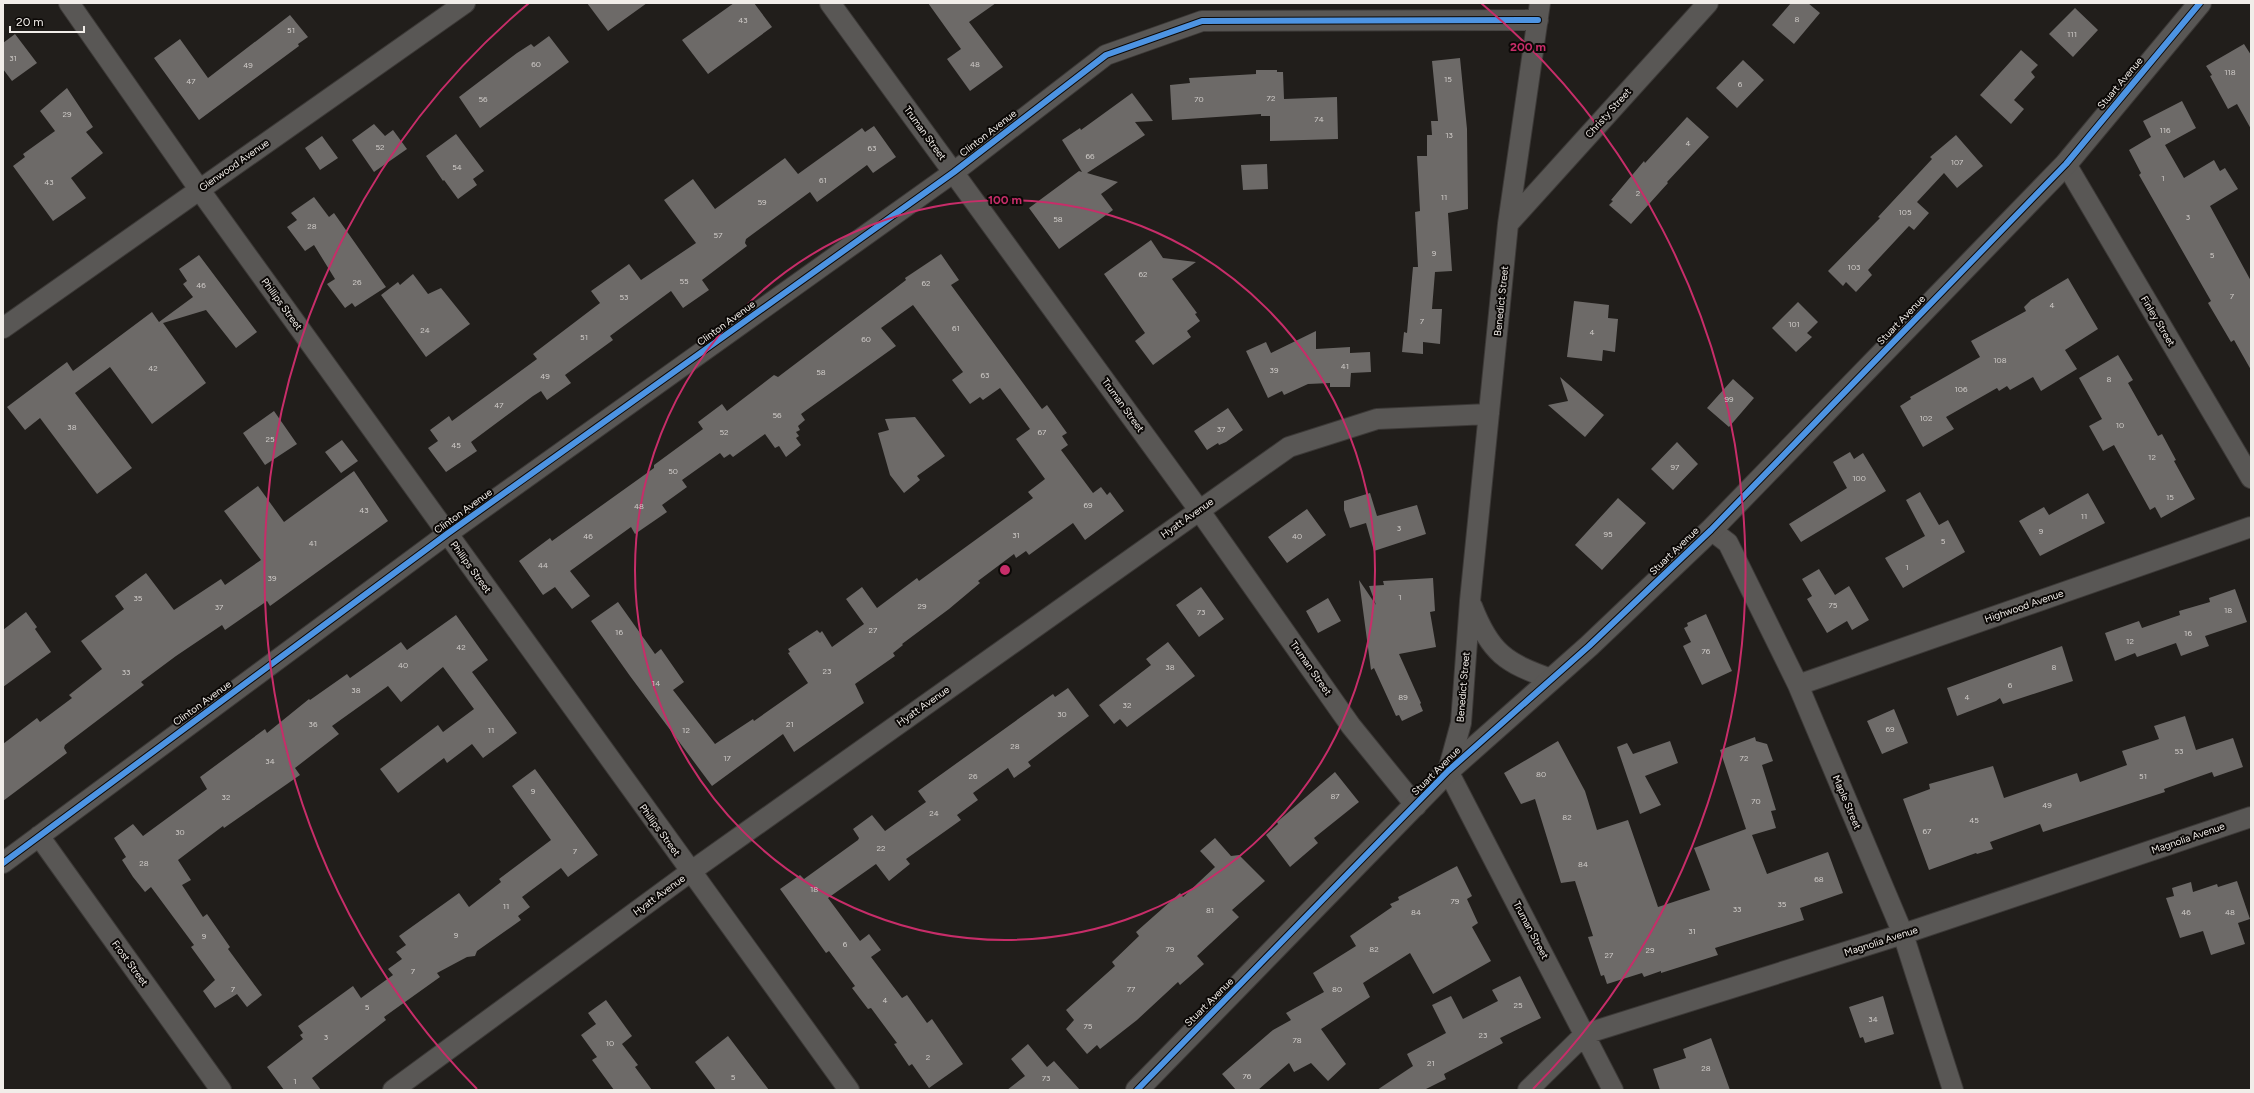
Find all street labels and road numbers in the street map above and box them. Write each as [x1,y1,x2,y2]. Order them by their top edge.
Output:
street label: Stuart Avenue [2094,54,2146,112]
street label: Christy Street [1582,85,1634,141]
street label: Truman Street [901,103,949,163]
street label: Clinton Avenue [957,106,1020,159]
street label: Glenwood Avenue [197,136,272,194]
street label: Benedict Street [1491,265,1511,337]
street label: Phillips Street [259,275,305,333]
street label: Stuart Avenue [1874,292,1928,348]
street label: Finley Street [2138,293,2178,349]
street label: Clinton Avenue [694,297,758,348]
street label: Truman Street [1099,375,1147,435]
street label: Clinton Avenue [431,485,495,536]
street label: Hyatt Avenue [1158,495,1216,541]
street label: Stuart Avenue [1646,524,1702,578]
street label: Phillips Street [448,538,494,596]
street label: Highwood Avenue [1983,586,2066,626]
street label: Truman Street [1287,638,1335,698]
street label: Benedict Street [1453,651,1473,723]
street label: Clinton Avenue [170,677,234,728]
street label: Hyatt Avenue [894,683,952,729]
street label: Stuart Avenue [1409,743,1464,798]
street label: Maple Street [1830,773,1864,831]
street label: Phillips Street [637,801,683,859]
street label: Magnolia Avenue [2150,819,2227,857]
street label: Hyatt Avenue [630,871,688,918]
street label: Truman Street [1510,899,1552,961]
street label: Magnolia Avenue [1843,923,1920,959]
street label: Frost Street [109,938,151,989]
street label: Stuart Avenue [1182,974,1237,1029]

